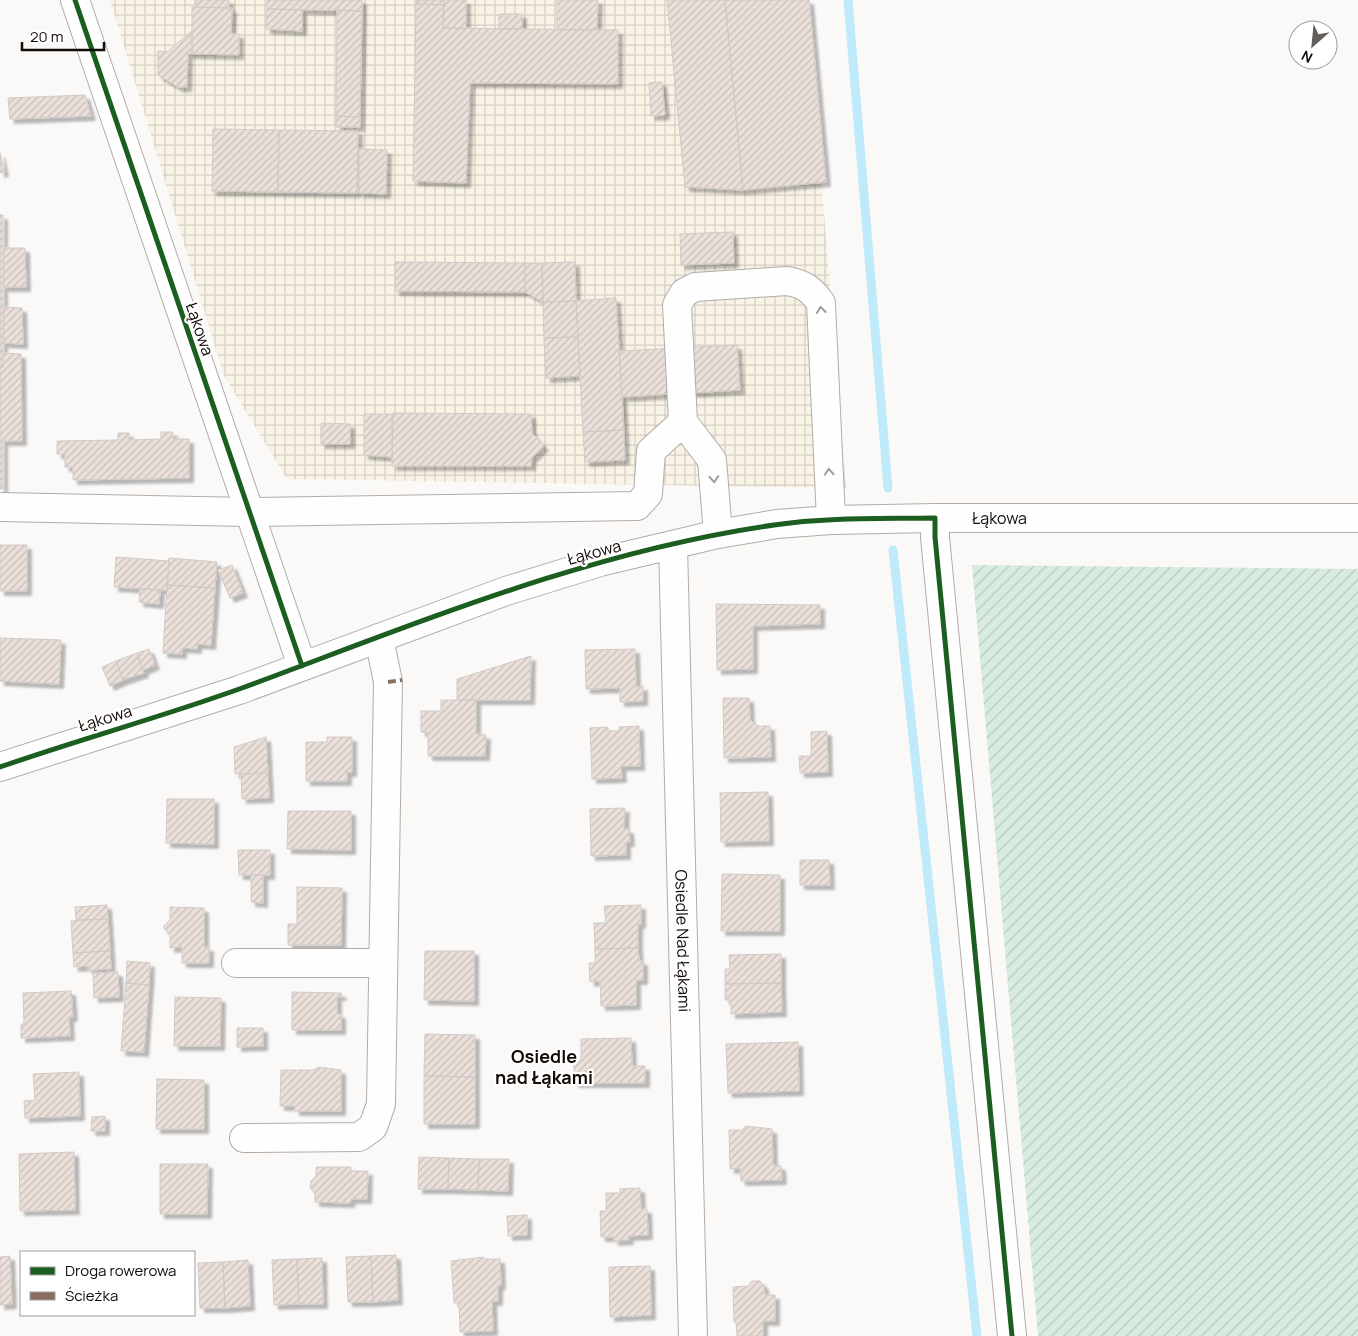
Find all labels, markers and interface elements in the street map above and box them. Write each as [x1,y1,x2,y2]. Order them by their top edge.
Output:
scale bar [22,20,105,52]
north arrow [1288,20,1338,70]
text: 20 m [30,26,63,47]
text: N [1298,46,1316,68]
street label: Łąkowa [181,300,219,358]
one-way arrow [816,305,827,313]
one-way arrow [824,468,834,476]
one-way arrow [708,475,719,483]
street label: Łąkowa [972,507,1027,529]
street label: Łąkowa [565,534,623,570]
street label: Łąkowa [76,699,134,737]
street label: Osiedle Nad Łąkami [670,869,696,1013]
district label: Osiedle nad Łąkami [495,1044,593,1089]
legend [20,1251,195,1316]
text: Droga rowerowa [65,1260,176,1281]
text: Ścieżka [65,1285,118,1306]

